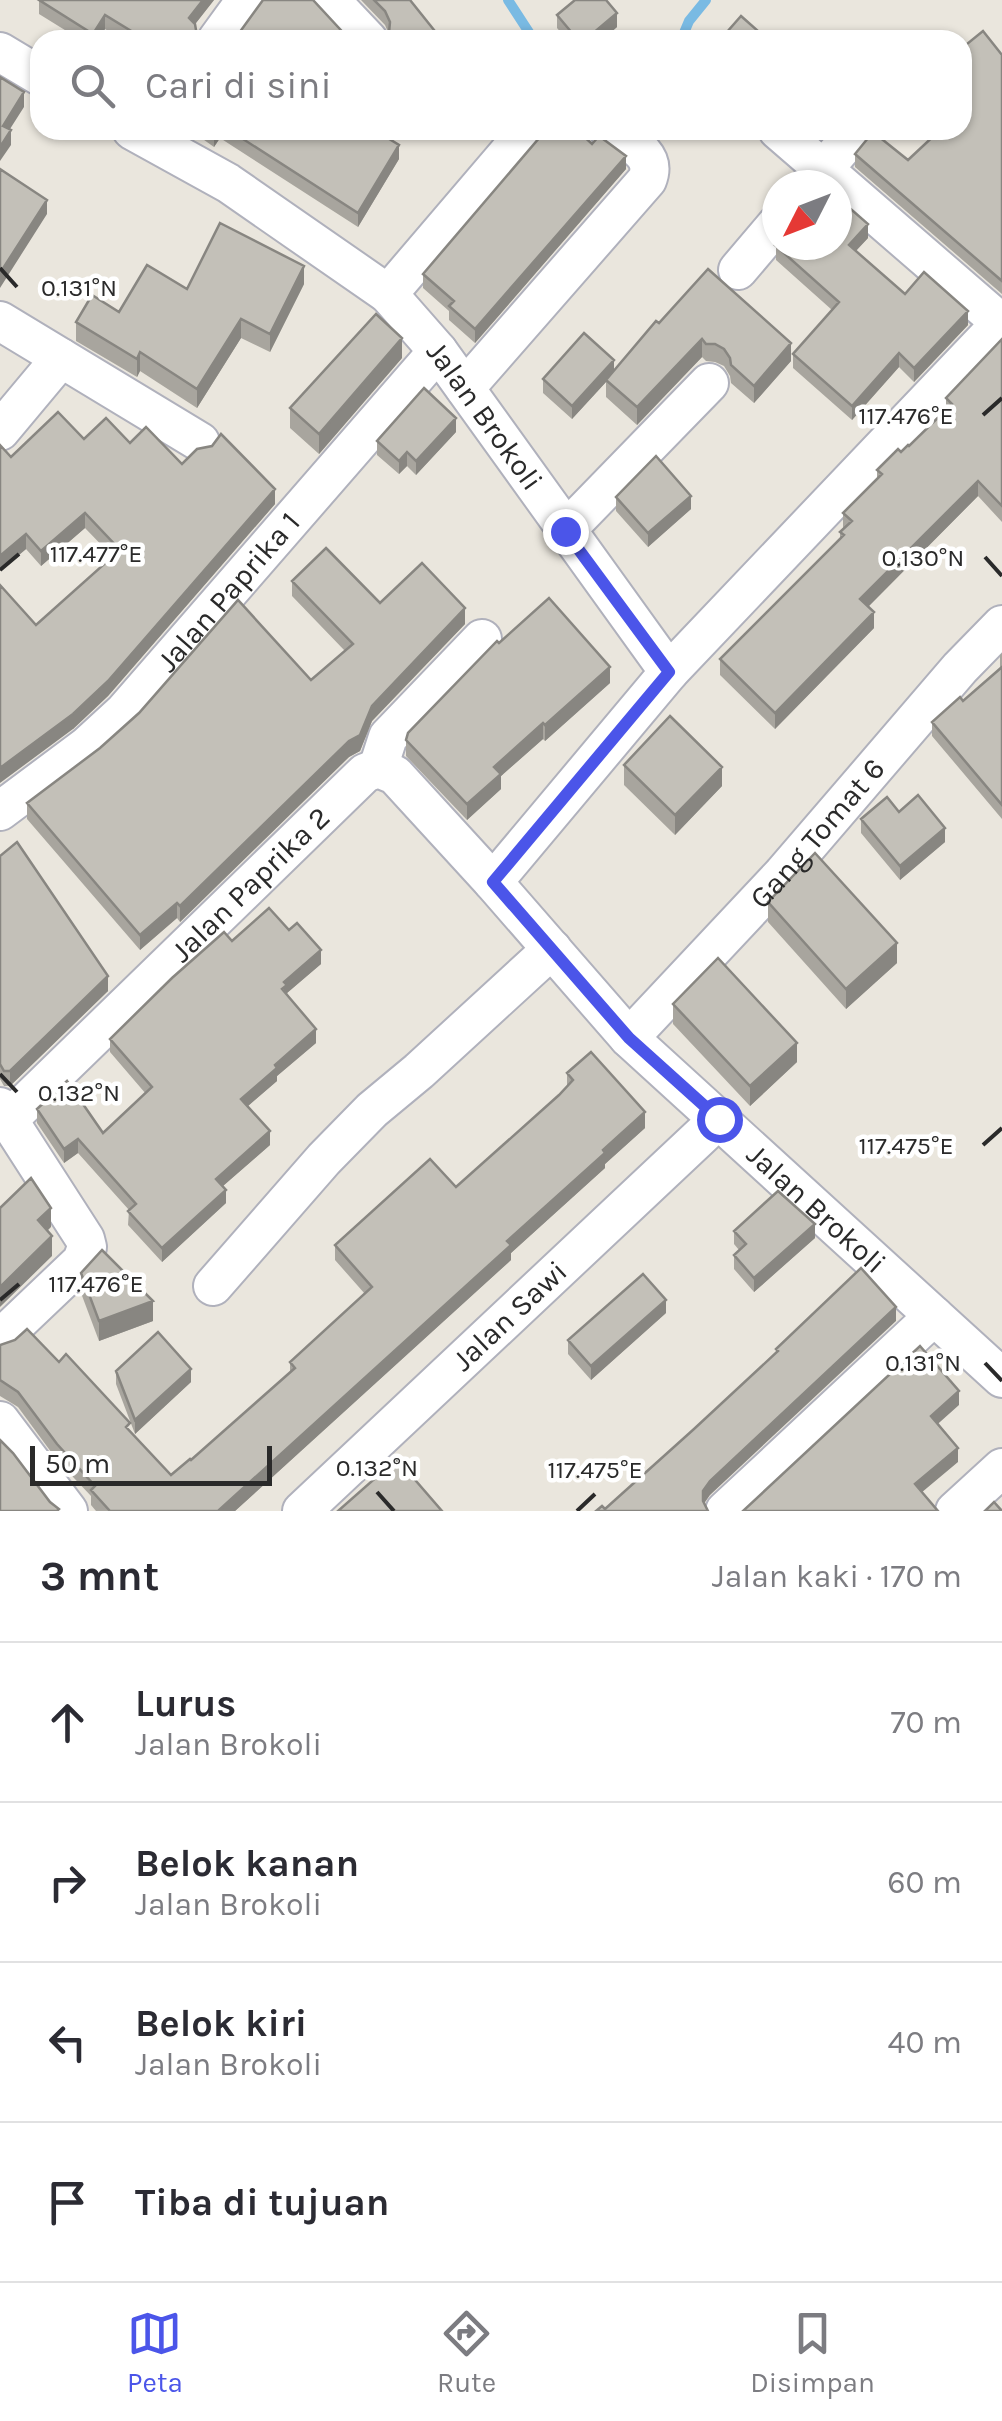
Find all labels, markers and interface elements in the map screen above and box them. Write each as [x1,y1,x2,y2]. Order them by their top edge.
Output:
search box [30,30,972,140]
icon: search [65,58,120,113]
text: Cari di sini [145,63,332,108]
north arrow [762,170,852,260]
text: 0.131°N [41,273,117,302]
street label: Jalan Brokoli [419,333,550,497]
text: 117.476°E [858,401,954,430]
street label: Jalan Paprika 1 [149,505,308,679]
route end [543,509,589,555]
text: 117.477°E [50,539,142,568]
text: 0.130°N [882,543,964,572]
street label: Gang Tomat 6 [742,751,892,916]
street label: Jalan Paprika 2 [164,799,337,970]
text: 0.132°N [38,1078,120,1107]
route start [697,1097,743,1143]
text: 117.475°E [858,1131,954,1160]
street label: Jalan Brokoli [739,1136,893,1281]
street label: Jalan Sawi [445,1253,574,1378]
text: 117.476°E [48,1269,144,1298]
text: 0.131°N [885,1348,961,1377]
scale bar [30,1441,272,1486]
text: 50 m [45,1447,110,1480]
text: 0.132°N [336,1453,418,1482]
text: 117.475°E [547,1455,643,1484]
text: 3 mnt [40,1551,159,1601]
text: Jalan kaki · 170 m [712,1558,962,1595]
text: Lurus [135,1681,236,1726]
icon: ahead [40,1695,95,1750]
text: 70 m [890,1704,962,1741]
text: Jalan Brokoli [135,1726,322,1763]
text: Belok kanan [135,1841,359,1886]
icon: right [40,1855,95,1910]
text: 60 m [887,1864,962,1901]
text: Jalan Brokoli [135,1886,322,1923]
text: Belok kiri [135,2001,307,2046]
icon: left [40,2015,95,2070]
text: 40 m [888,2024,962,2061]
text: Jalan Brokoli [135,2046,322,2083]
icon: arrive [40,2175,95,2230]
text: Tiba di tujuan [135,2180,390,2225]
tab: Peta [127,2306,183,2399]
tab: Rute [437,2306,496,2399]
tab: Disimpan [750,2306,875,2399]

